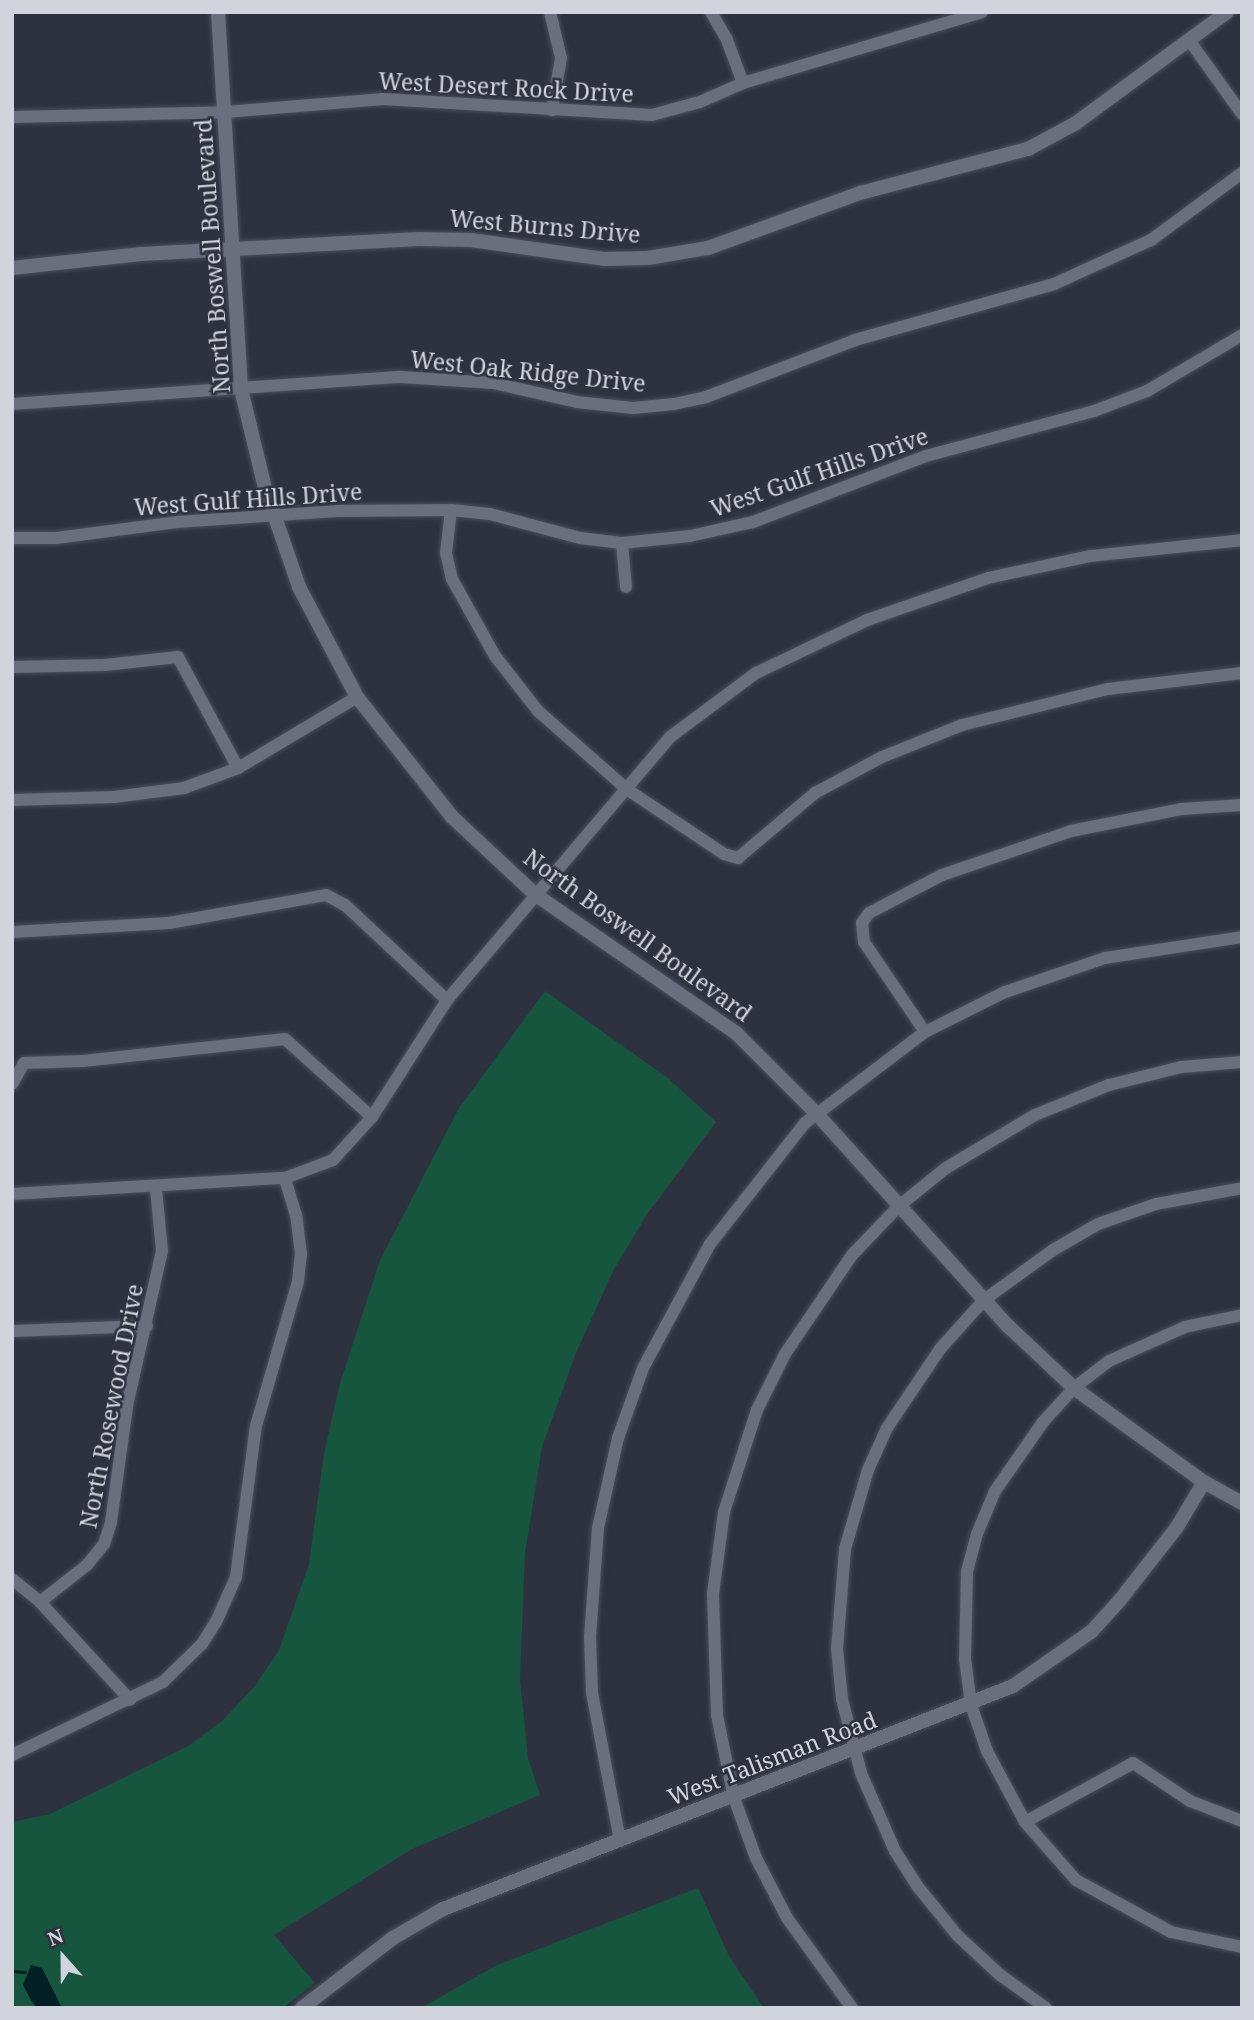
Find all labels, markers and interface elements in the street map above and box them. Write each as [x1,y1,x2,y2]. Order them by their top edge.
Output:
street label: West Desert Rock Drive [378,67,634,107]
street label: North Boswell Boulevard [189,118,235,394]
street label: West Burns Drive [448,204,642,248]
street label: West Oak Ridge Drive [409,345,647,397]
street label: West Gulf Hills Drive [706,422,932,522]
street label: West Gulf Hills Drive [133,477,363,521]
street label: North Boswell Boulevard [519,843,757,1027]
street label: North Rosewood Drive [74,1281,148,1531]
street label: West Talisman Road [664,1705,880,1811]
north arrow [28,1922,98,1992]
text: N [44,1923,67,1952]

